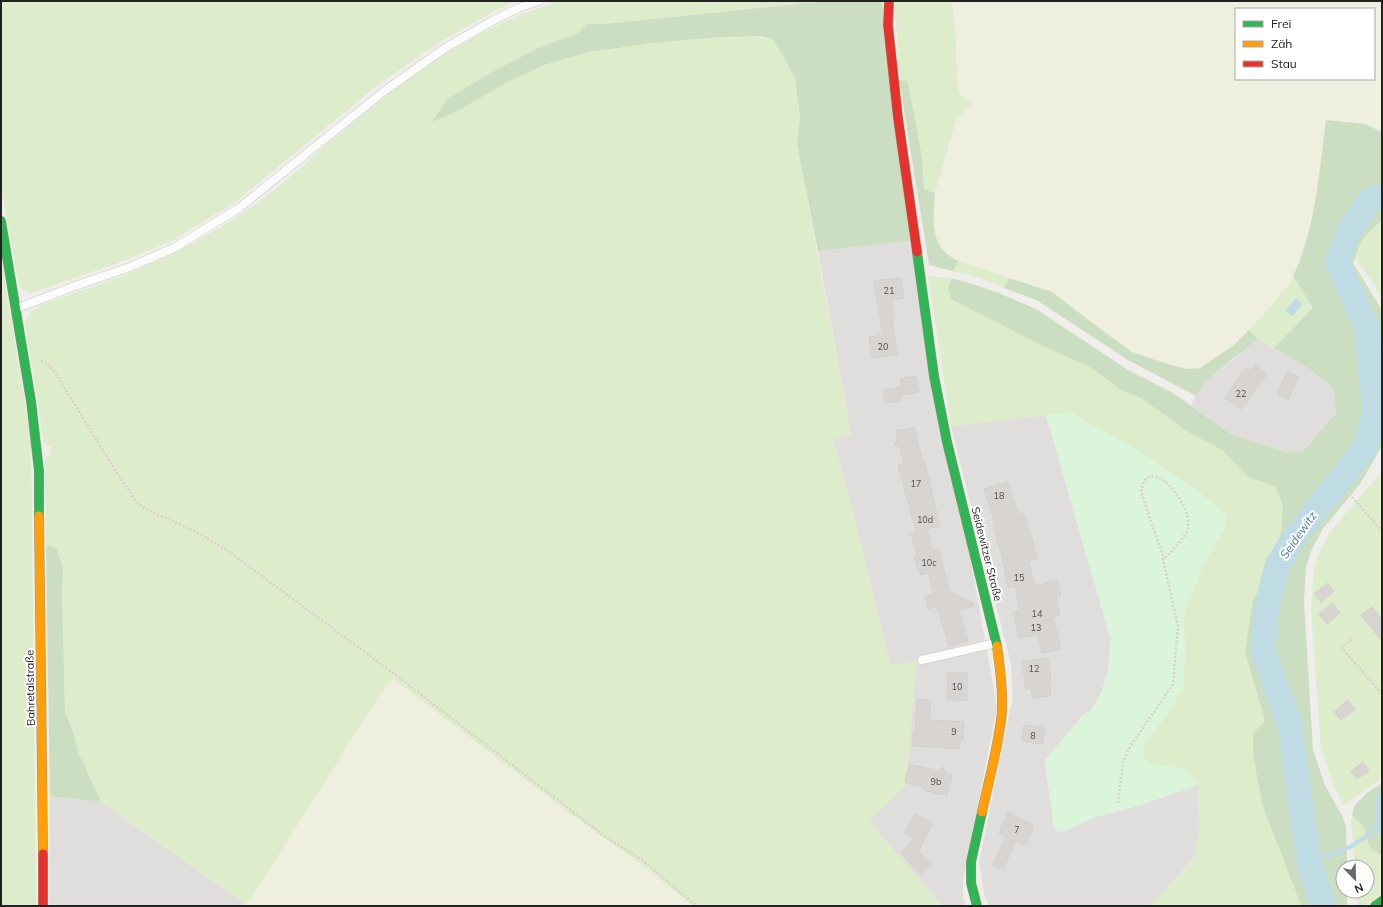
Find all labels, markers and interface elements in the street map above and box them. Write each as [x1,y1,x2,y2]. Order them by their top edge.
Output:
legend [1235,8,1375,80]
text: Frei [1271,16,1291,31]
text: Zäh [1271,36,1292,51]
text: Stau [1271,56,1297,71]
house number: 21 [884,285,894,296]
house number: 20 [878,341,888,352]
house number: 22 [1236,388,1246,399]
house number: 17 [911,478,921,489]
house number: 18 [994,490,1004,501]
street label: Seidewitzer Straße [969,505,1005,603]
water label: Seidewitz [1276,508,1320,562]
house number: 10d [917,514,933,525]
house number: 10c [921,557,937,568]
house number: 15 [1014,572,1025,583]
house number: 14 [1032,608,1043,619]
house number: 13 [1031,622,1041,633]
street label: Bahretalstraße [22,650,38,726]
house number: 12 [1029,663,1039,674]
house number: 10 [952,681,962,692]
house number: 9 [951,726,957,737]
house number: 8 [1030,730,1036,741]
house number: 9b [931,776,941,787]
house number: 7 [1014,824,1020,835]
north arrow [1335,859,1375,899]
text: N [1352,880,1365,896]

